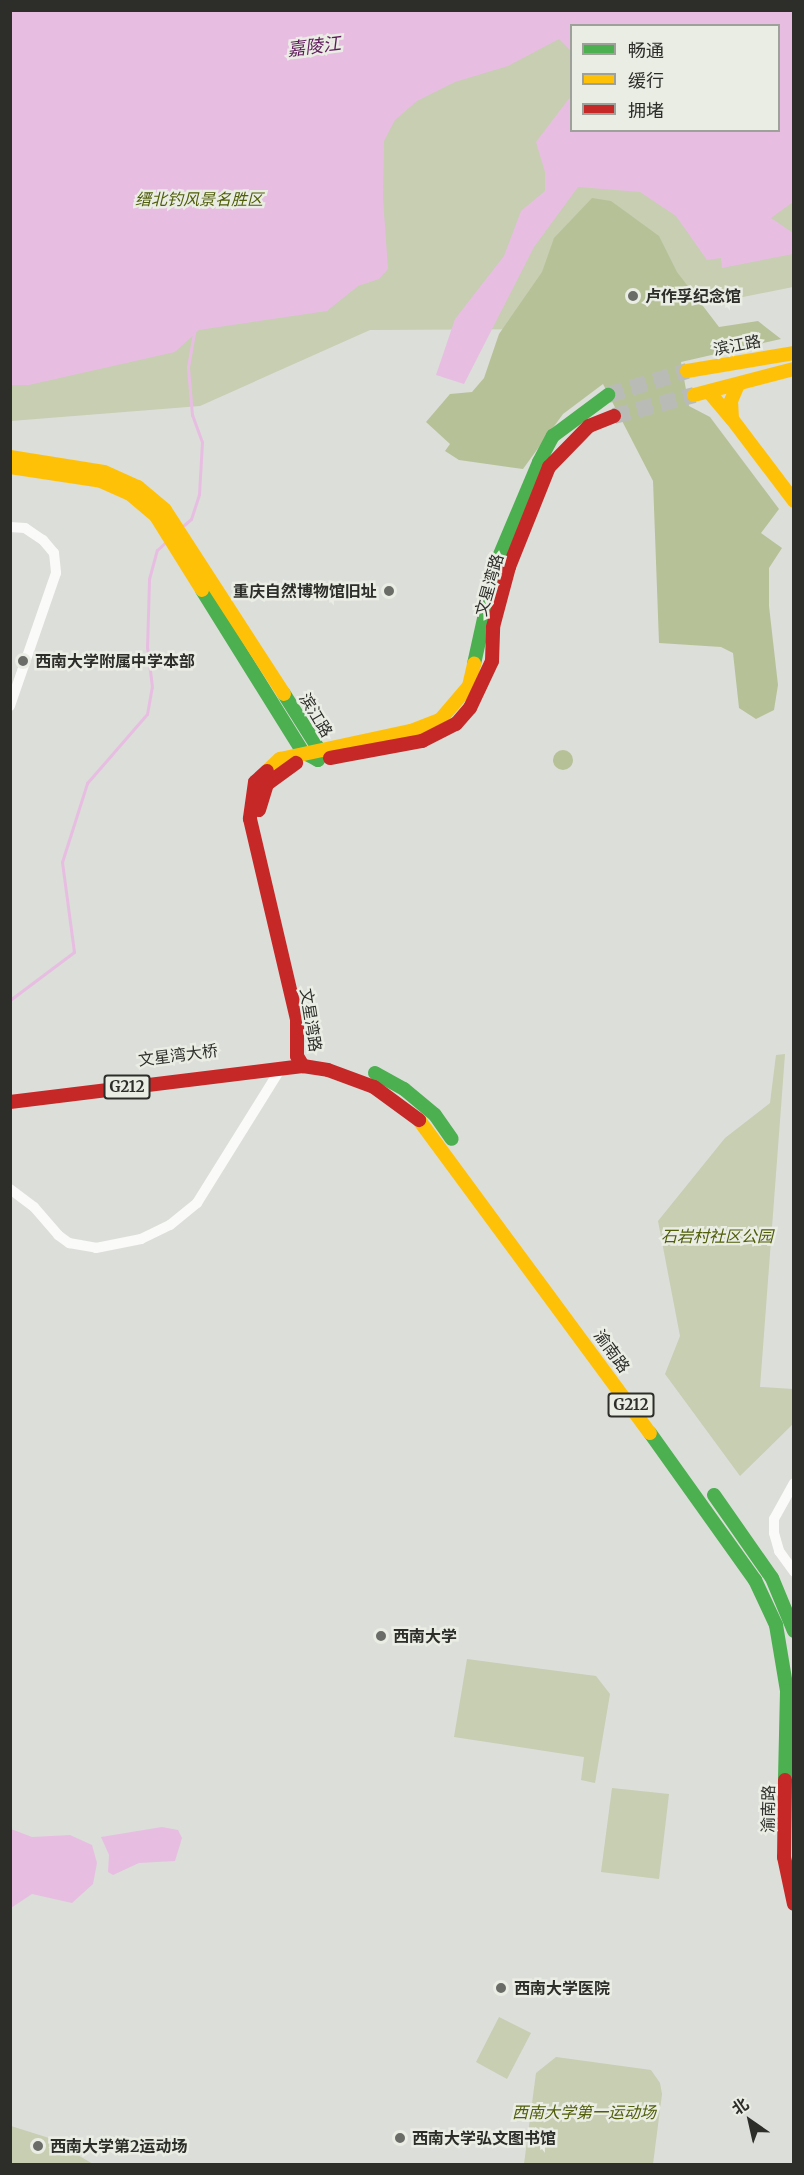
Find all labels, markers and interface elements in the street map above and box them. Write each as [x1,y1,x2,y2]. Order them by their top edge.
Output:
legend [570,24,780,132]
water label: 嘉陵江 [286,33,342,61]
text: 畅通 [628,39,664,62]
text: 缓行 [628,69,664,92]
text: 拥堵 [628,99,664,122]
park label: 缙北钓风景名胜区 [135,189,263,209]
place label: 卢作孚纪念馆 [645,286,741,306]
marker: 卢作孚纪念馆 [626,289,640,303]
street label: 滨江路 [712,331,762,359]
street label: 文星湾路 [471,552,507,618]
place label: 重庆自然博物馆旧址 [233,581,377,601]
marker: 重庆自然博物馆旧址 [382,584,396,598]
place label: 西南大学附属中学本部 [35,651,195,671]
marker: 西南大学附属中学本部 [16,654,30,668]
street label: 滨江路 [295,689,337,741]
street label: 文星湾路 [297,987,325,1053]
street label: 文星湾大桥 [137,1041,219,1069]
road number: G212 [103,1075,151,1099]
park label: 石岩村社区公园 [661,1226,773,1246]
street label: 渝南路 [590,1326,634,1376]
road number: G212 [607,1393,655,1417]
place label: 西南大学 [393,1626,457,1646]
marker: 西南大学 [374,1629,388,1643]
street label: 渝南路 [758,1785,778,1833]
place label: 西南大学医院 [514,1978,610,1998]
marker: 西南大学医院 [492,1979,510,1997]
north arrow [720,2091,780,2151]
text: 北 [728,2093,752,2119]
park label: 西南大学第一运动场 [512,2102,656,2122]
place label: 西南大学弘文图书馆 [412,2128,556,2148]
marker: 西南大学弘文图书馆 [393,2131,407,2145]
place label: 西南大学第2运动场 [50,2136,187,2156]
marker: 西南大学第2运动场 [31,2139,45,2153]

